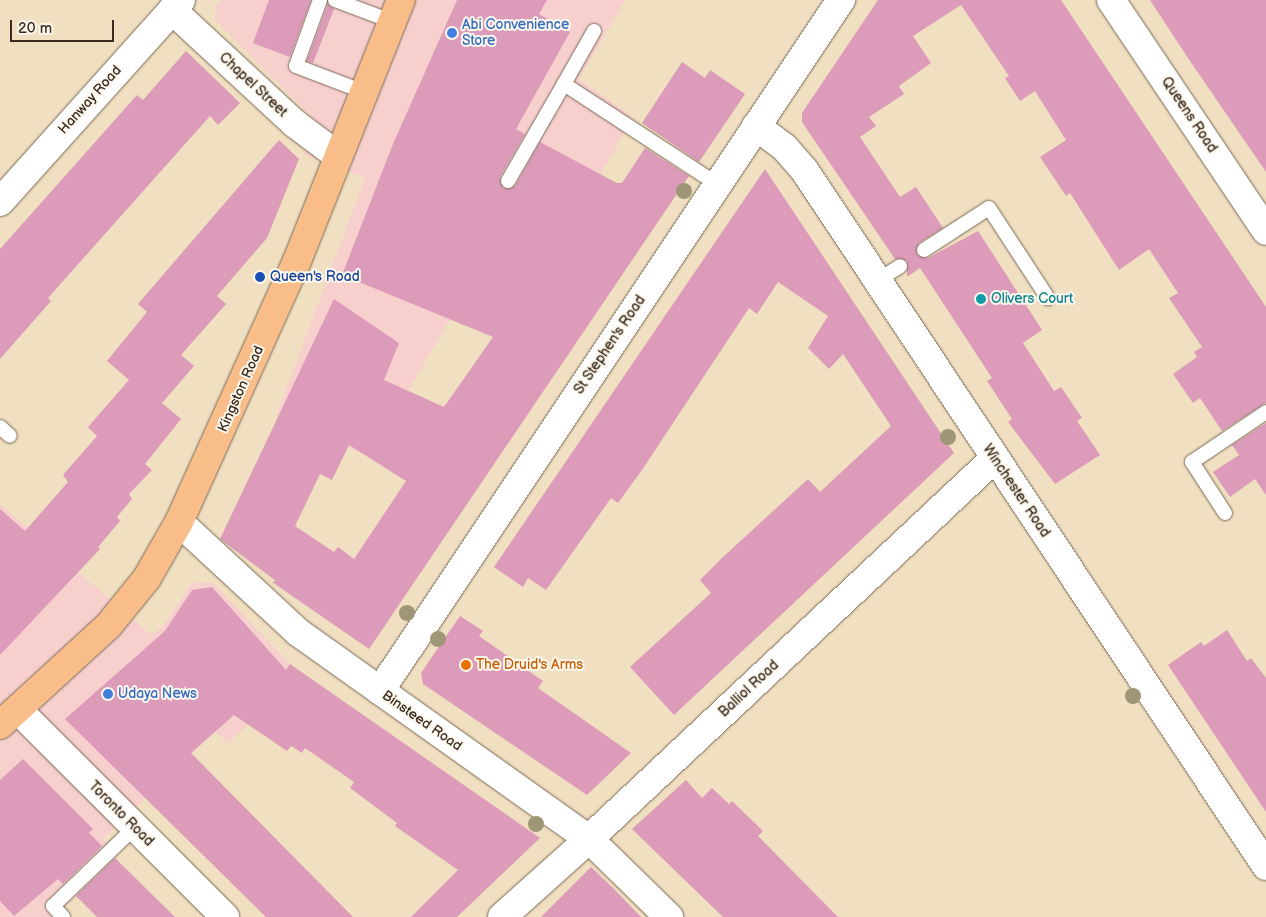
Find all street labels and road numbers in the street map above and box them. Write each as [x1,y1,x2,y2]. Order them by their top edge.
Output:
street label: Chapel Street [215,49,291,121]
street label: Hanway Road [55,62,125,138]
street label: Queens Road [1158,74,1220,156]
street label: St Stephen's Road [571,292,649,398]
street label: Kingston Road [215,343,267,435]
street label: Winchester Road [979,441,1053,541]
street label: Balliol Road [716,657,782,721]
street label: Binsteed Road [379,687,465,755]
street label: Toronto Road [85,778,157,850]

